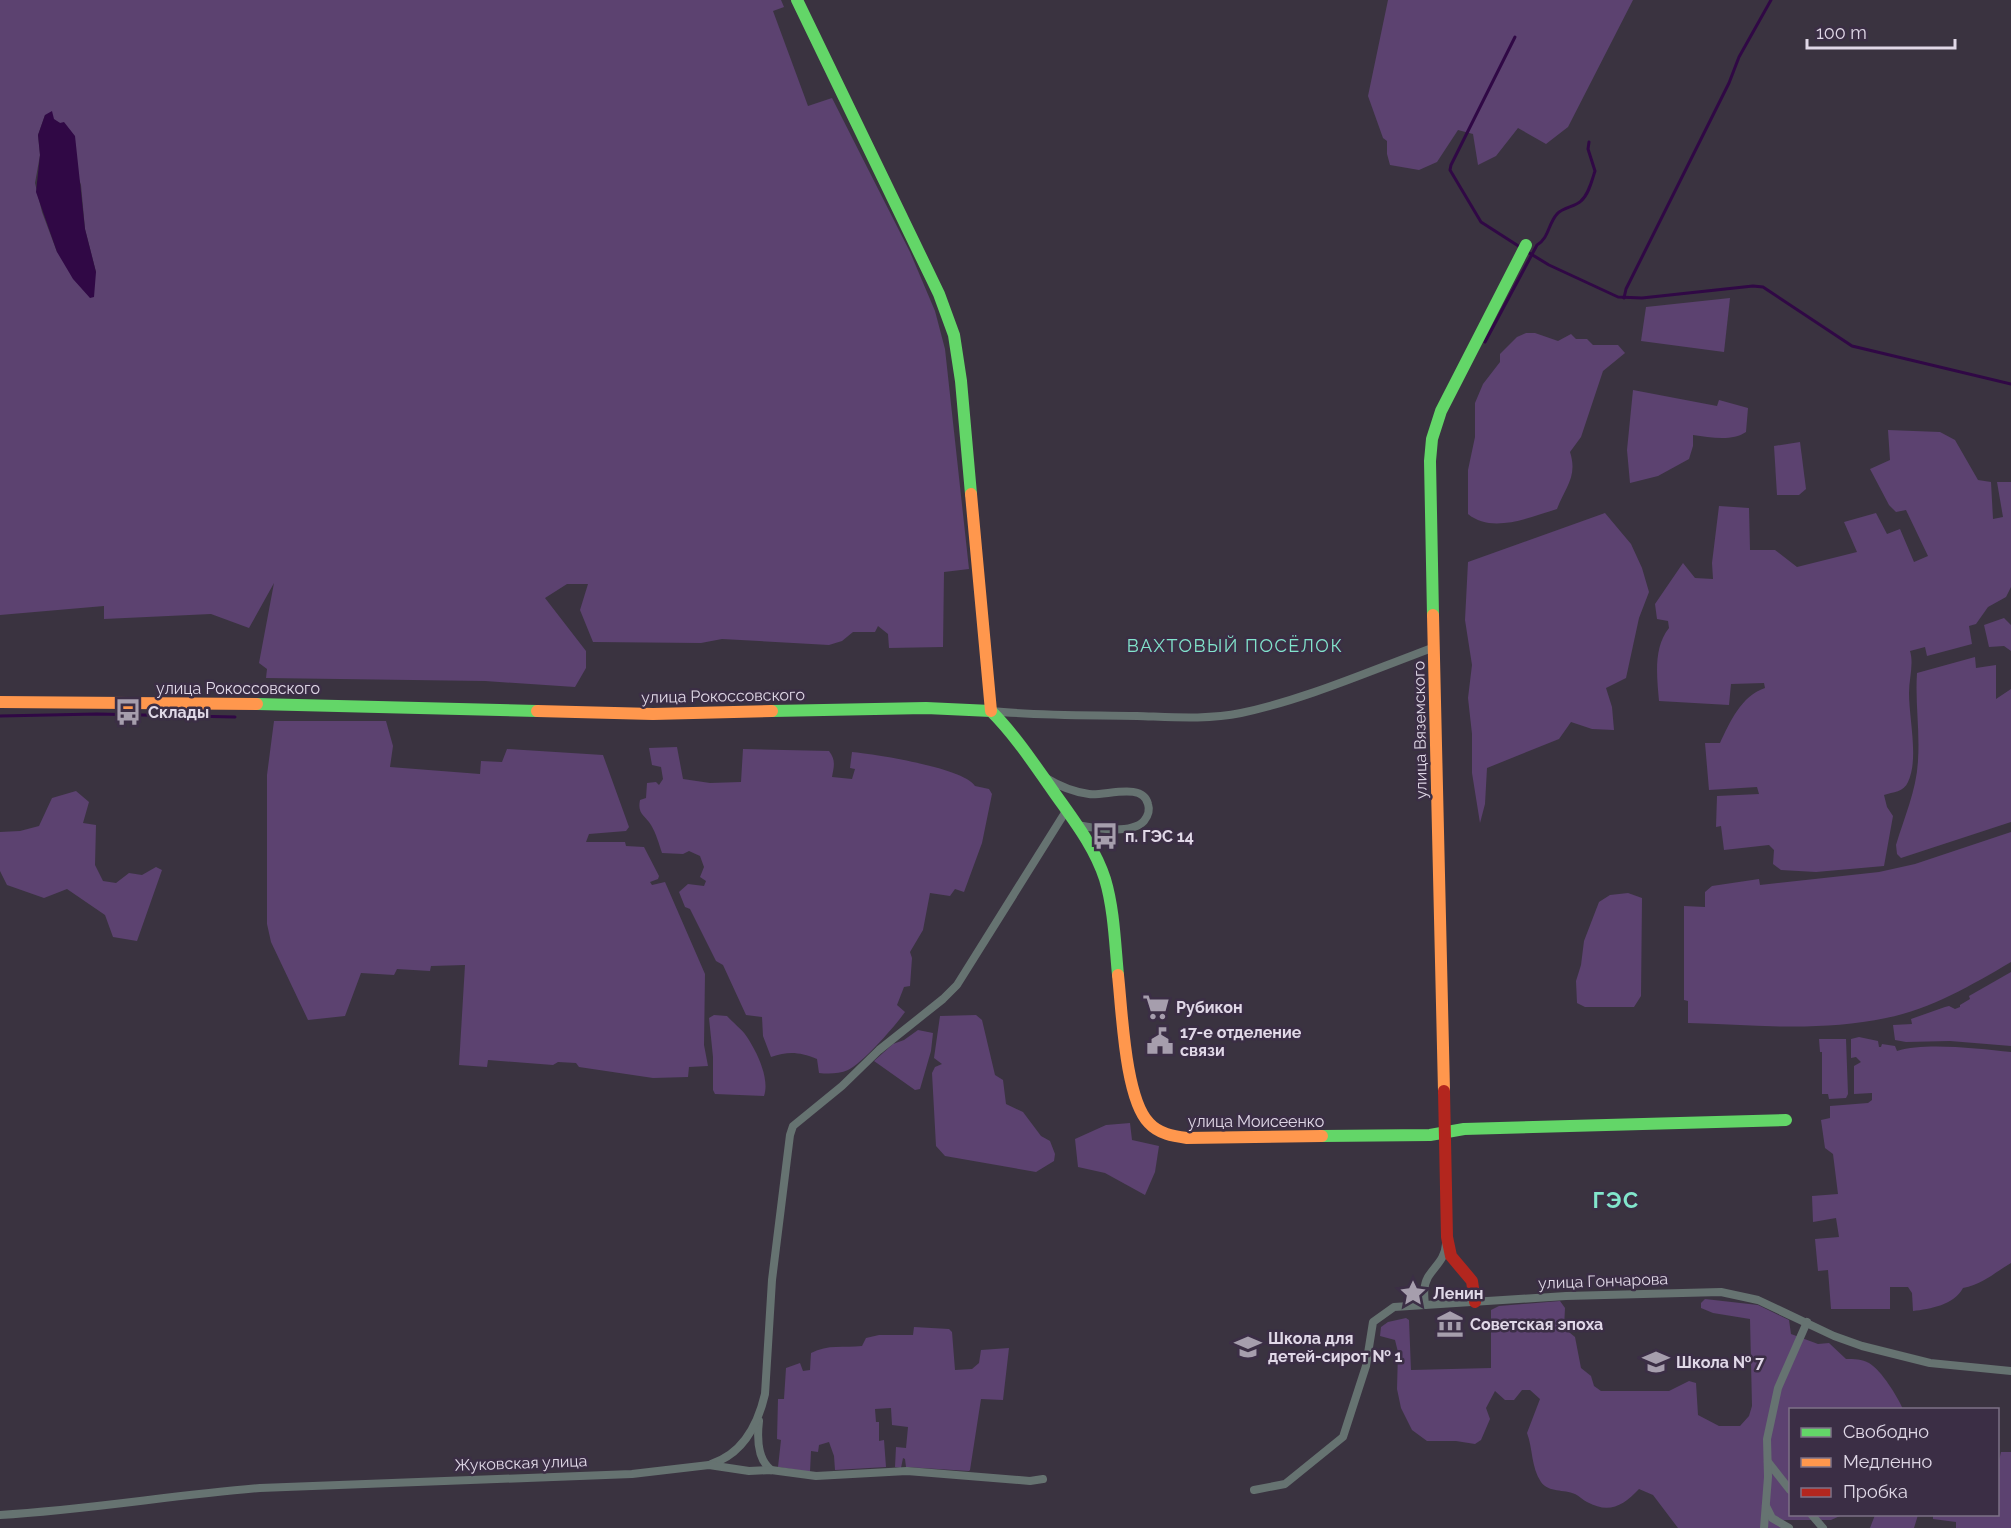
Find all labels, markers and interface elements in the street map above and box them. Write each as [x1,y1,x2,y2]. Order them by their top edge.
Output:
scale bar [1807,12,1956,50]
text: 100 m [1816,22,1867,43]
district label: ВАХТОВЫЙ ПОСЁЛОК [1127,635,1343,656]
street label: улица Вяземского [1409,661,1431,799]
street label: улица Рокоссовского [156,679,320,698]
street label: улица Рокоссовского [641,685,805,707]
bus stop icon: Склады [113,697,143,727]
place label: Склады [148,703,209,722]
bus stop icon: п. ГЭС 14 [1090,821,1120,851]
place label: п. ГЭС 14 [1125,827,1194,846]
supermarket icon: Рубикон [1141,992,1171,1022]
place label: Рубикон [1176,998,1243,1017]
place label: 17-е отделение связи [1180,1023,1302,1060]
public building icon: 17-е отделение связи [1145,1026,1175,1056]
street label: улица Моисеенко [1188,1112,1324,1131]
district label: ГЭС [1592,1187,1640,1213]
street label: улица Гончарова [1538,1269,1668,1293]
place icon: Ленин [1398,1278,1428,1308]
place label: Ленин [1433,1284,1484,1303]
museum icon: Советская эпоха [1435,1309,1465,1339]
place label: Советская эпоха [1470,1315,1603,1334]
place label: Школа для детей-сирот № 1 [1268,1329,1403,1366]
school or university icon: Школа для детей-сирот № 1 [1233,1332,1263,1362]
school or university icon: Школа № 7 [1641,1347,1671,1377]
place label: Школа № 7 [1676,1353,1764,1372]
legend [1789,1408,1999,1516]
text: Свободно [1843,1421,1929,1442]
street label: Жуковская улица [454,1451,588,1475]
text: Медленно [1843,1451,1932,1472]
text: Пробка [1843,1481,1908,1502]

